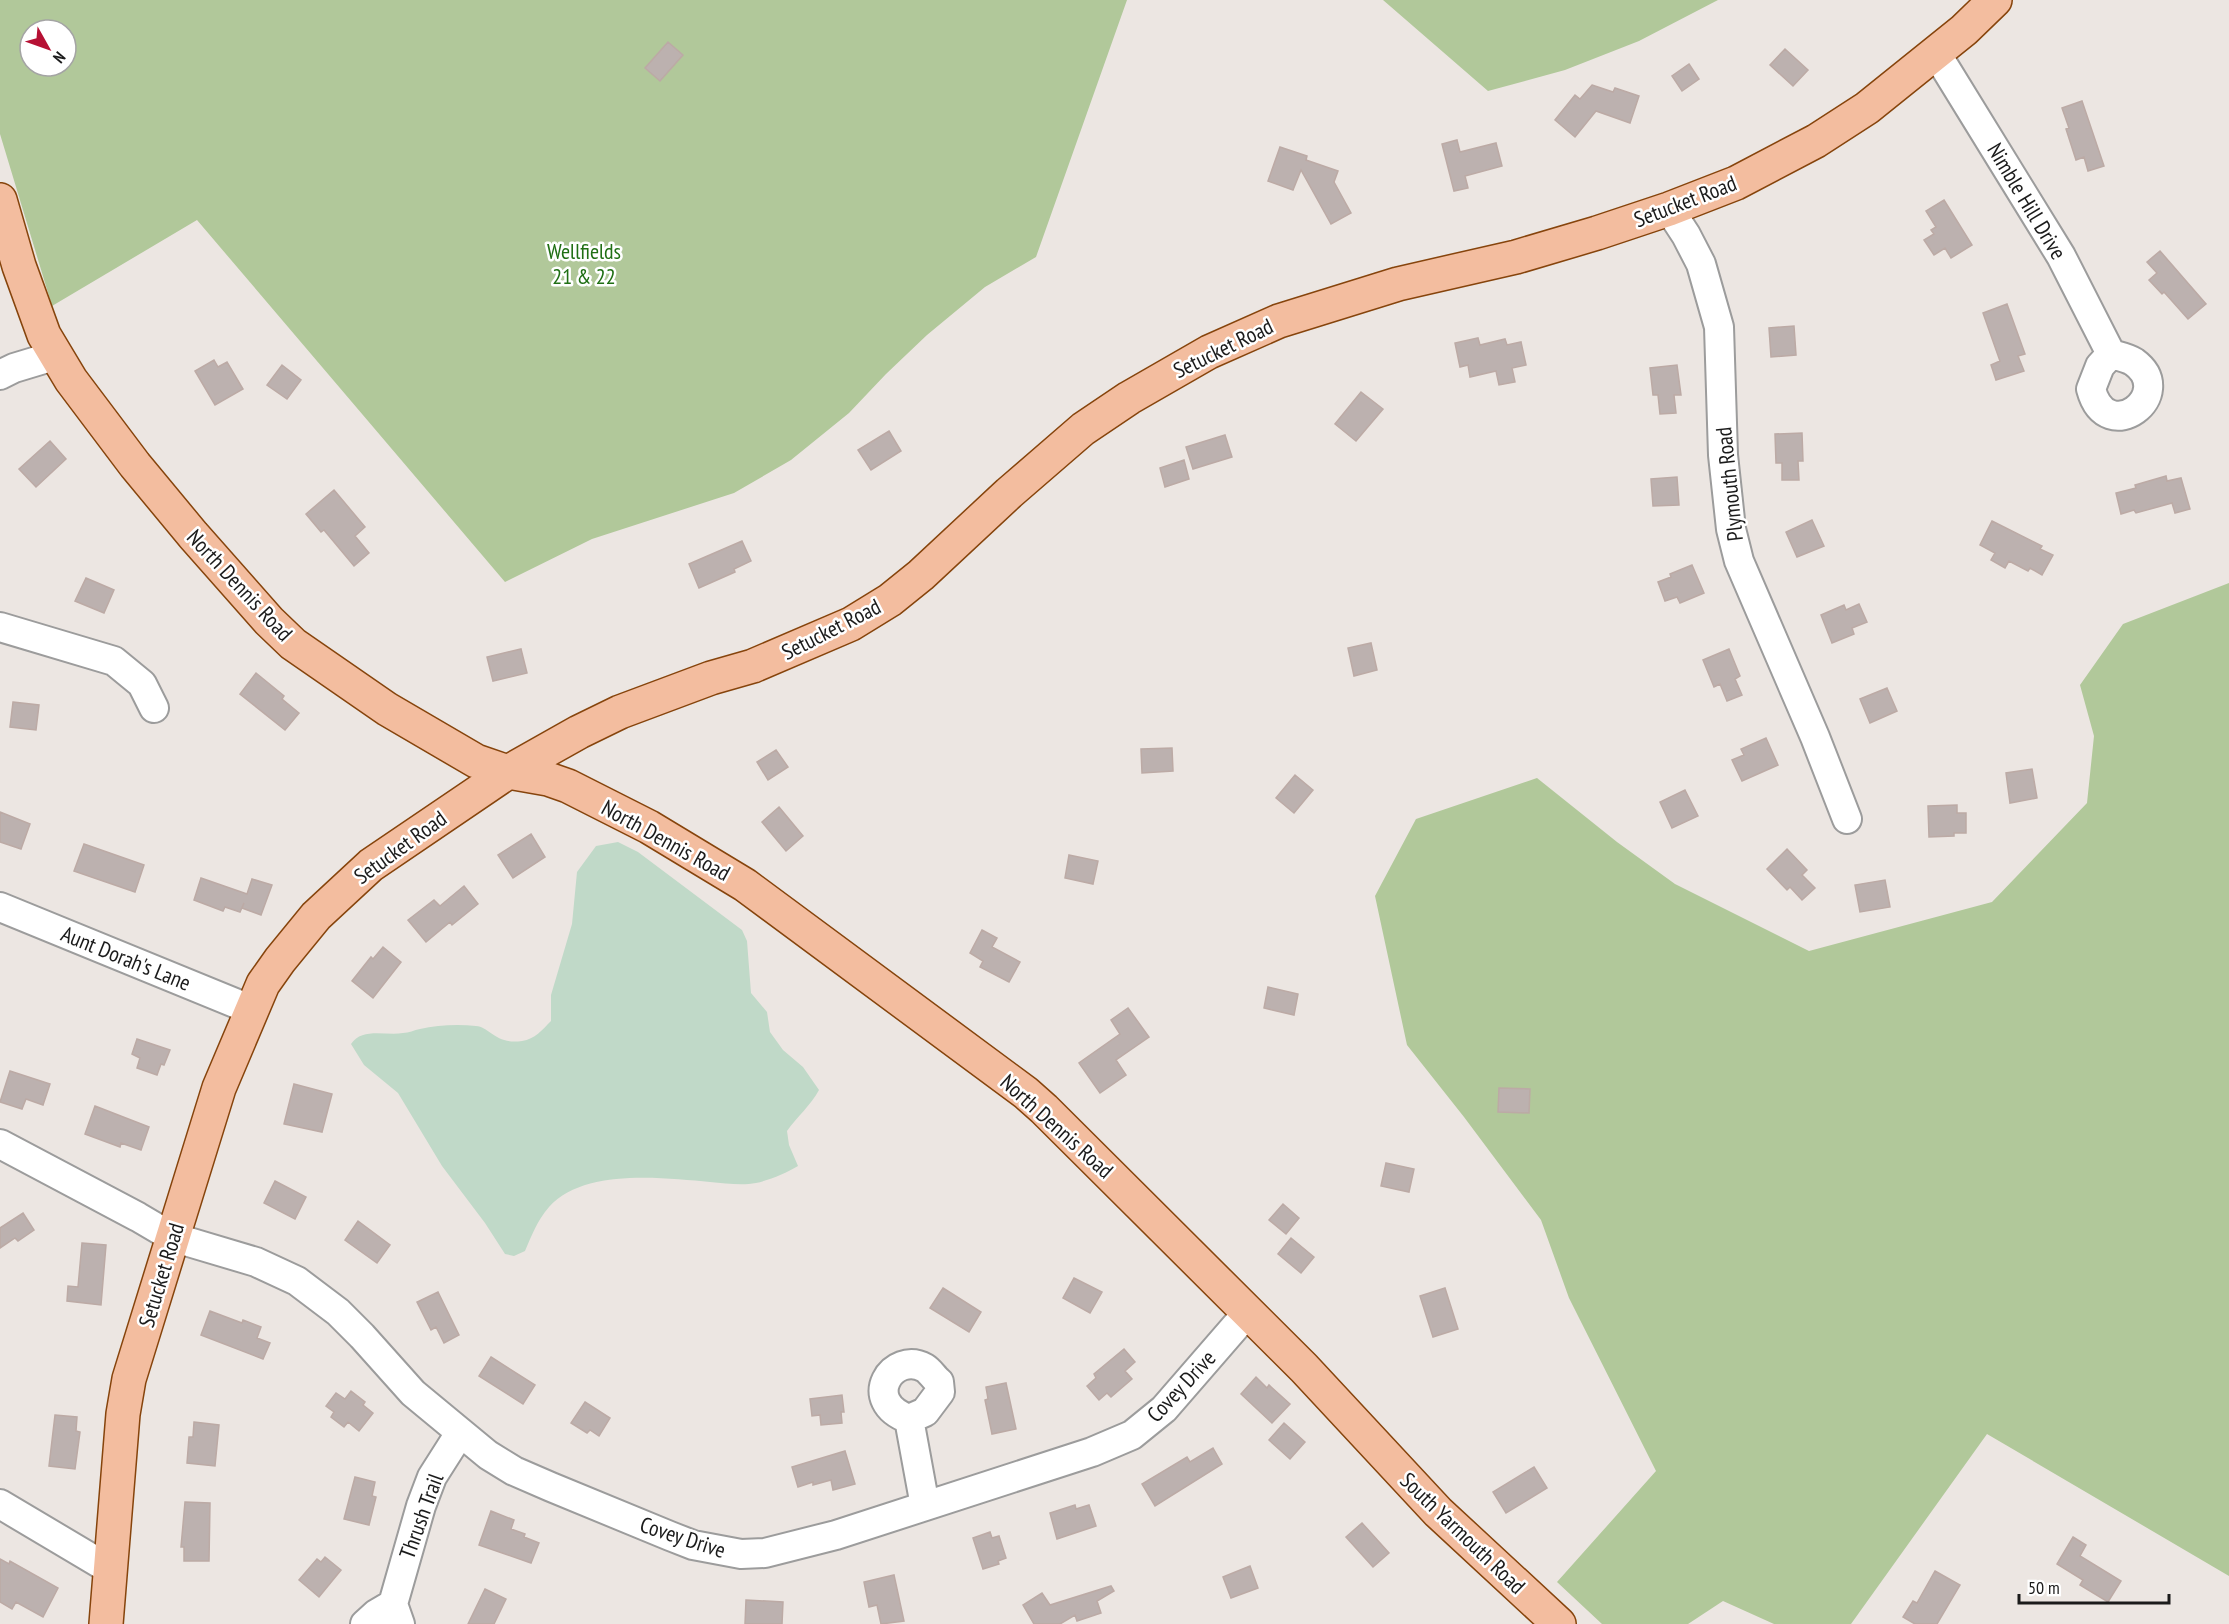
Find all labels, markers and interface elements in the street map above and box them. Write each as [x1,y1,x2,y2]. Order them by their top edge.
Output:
north arrow [18,18,78,78]
text: N [49,48,70,67]
street label: Nimble Hill Drive [1981,138,2073,264]
street label: Setucket Road [1630,169,1740,233]
park label: Wellfields 21 & 22 [547,237,621,290]
street label: Setucket Road [1169,312,1277,384]
street label: Plymouth Road [1709,426,1749,542]
street label: North Dennis Road [181,523,299,647]
street label: Setucket Road [777,592,885,666]
street label: North Dennis Road [597,793,735,887]
street label: Setucket Road [348,804,452,890]
street label: Aunt Dorah's Lane [57,919,195,997]
street label: North Dennis Road [995,1068,1119,1184]
street label: Setucket Road [132,1219,190,1331]
street label: Covey Drive [1141,1344,1221,1428]
street label: South Yarmouth Road [1395,1466,1531,1600]
street label: Thrush Trail [393,1469,450,1563]
street label: Covey Drive [637,1510,729,1564]
scale bar [2019,1567,2169,1605]
text: 50 m [2028,1576,2060,1599]

